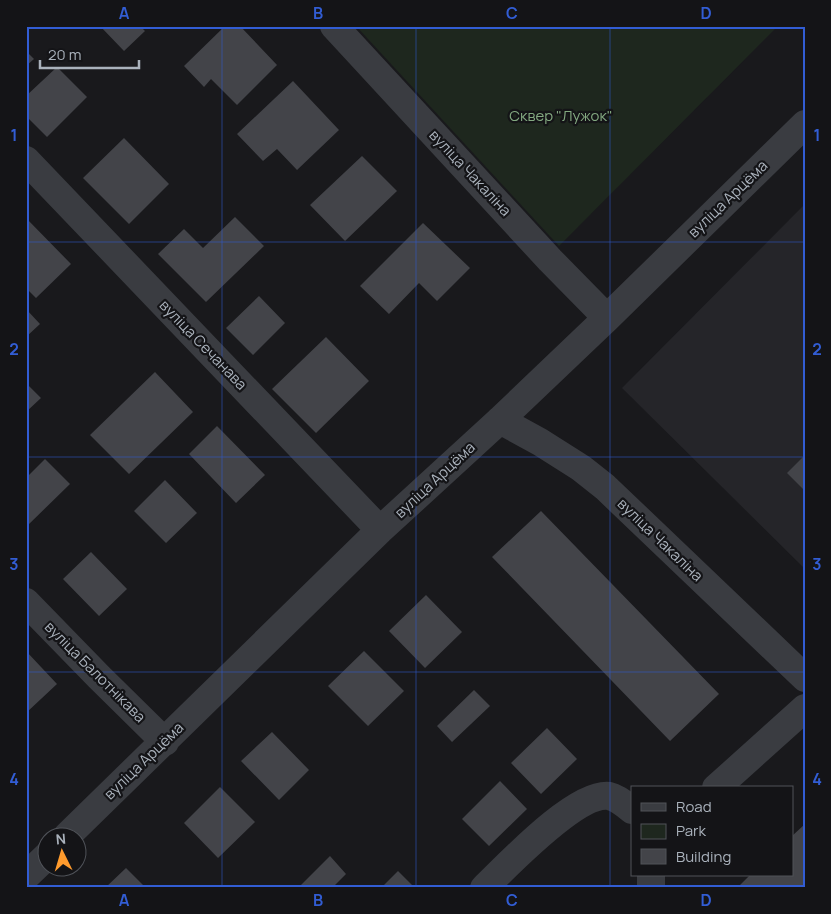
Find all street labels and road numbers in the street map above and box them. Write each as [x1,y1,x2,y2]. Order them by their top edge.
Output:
street label: вуліца Чакаліна [425,125,516,221]
street label: вуліца Арцёма [683,155,772,242]
street label: вуліца Сечанава [155,295,252,394]
street label: вуліца Арцёма [390,437,480,523]
street label: вуліца Чакаліна [613,493,708,586]
street label: вуліца Балотнікава [40,616,151,727]
street label: вуліца Арцёма [99,717,188,804]

